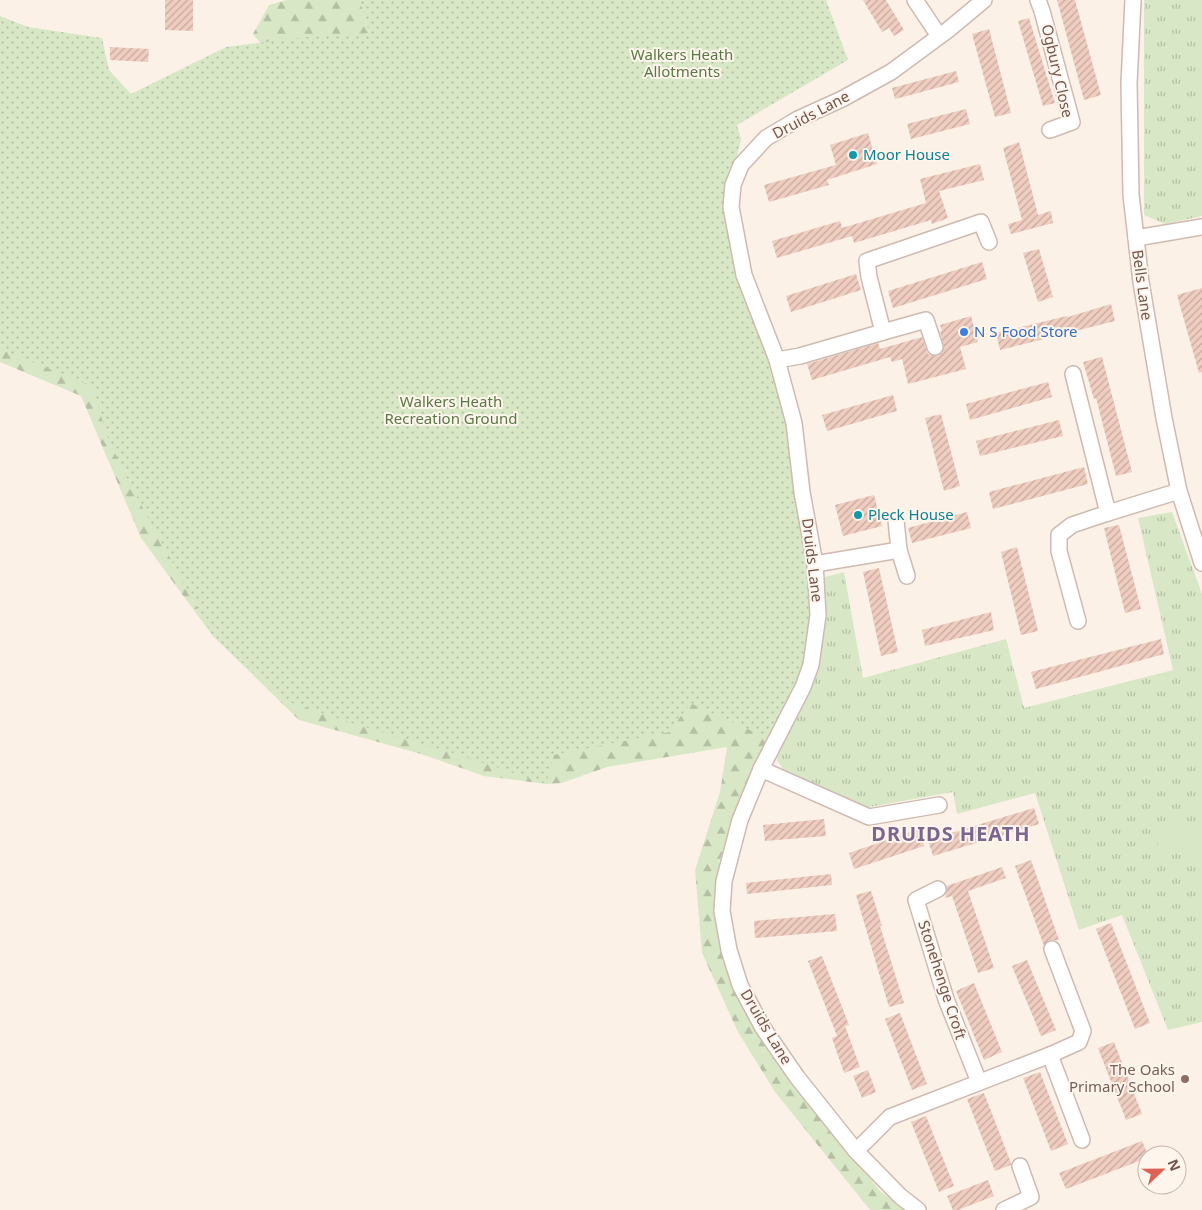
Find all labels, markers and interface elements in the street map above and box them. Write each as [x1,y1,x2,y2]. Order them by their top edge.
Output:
street label: Ogbury Close [1038,22,1078,119]
park label: Walkers Heath Allotments [631,44,733,81]
street label: Druids Lane [768,85,853,143]
place label: Moor House [863,144,950,164]
marker: Moor House [847,149,859,161]
street label: Bells Lane [1128,248,1158,321]
place label: N S Food Store [974,321,1078,341]
marker: N S Food Store [958,326,970,338]
park label: Walkers Heath Recreation Ground [385,391,517,428]
place label: Pleck House [868,504,954,524]
marker: Pleck House [852,509,864,521]
street label: Druids Lane [798,517,828,603]
district label: DRUIDS HEATH [871,820,1031,847]
street label: Stonehenge Croft [914,918,972,1042]
street label: Druids Lane [736,985,797,1068]
place label: The Oaks Primary School [1069,1059,1175,1096]
marker: The Oaks Primary School [1179,1073,1191,1085]
north arrow [1137,1145,1187,1195]
text: N [1164,1156,1185,1174]

